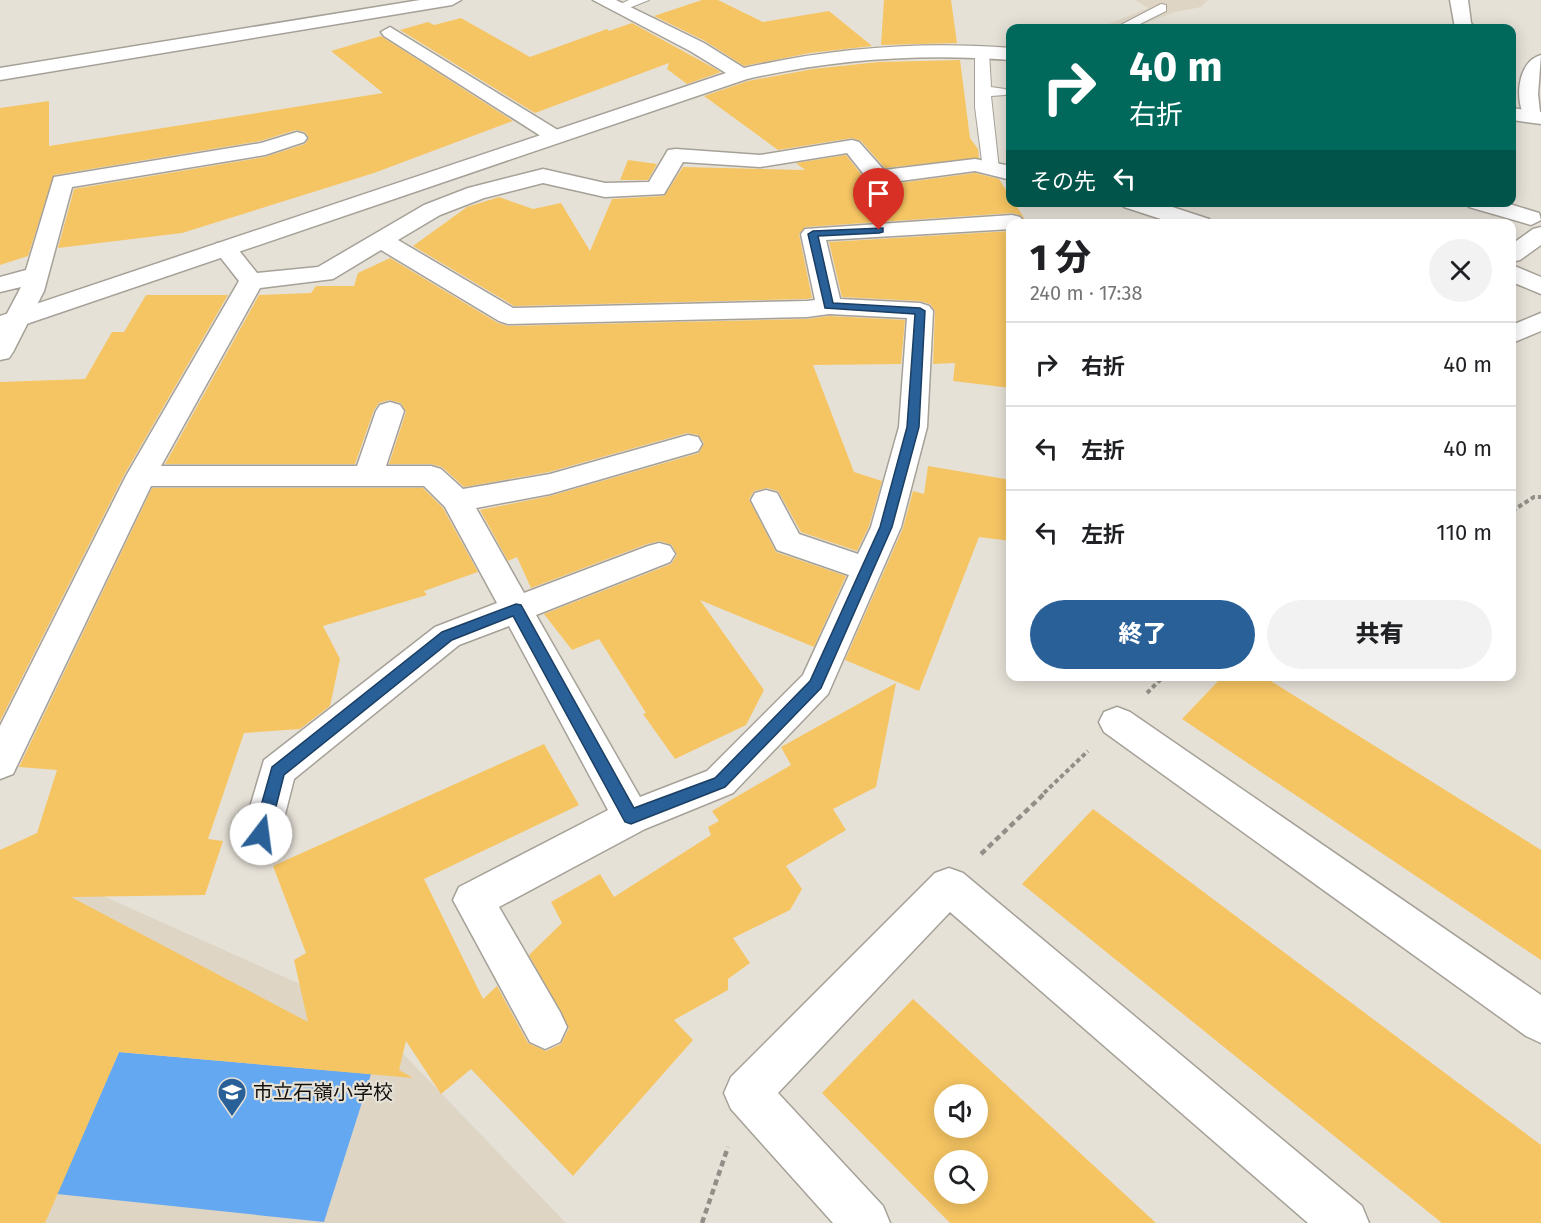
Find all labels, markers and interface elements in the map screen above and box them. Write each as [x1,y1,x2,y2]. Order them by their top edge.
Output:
text: 40 m [1129,42,1223,92]
icon: right [1030,48,1108,126]
text: 右折 [1129,99,1183,131]
icon: left [1108,162,1141,195]
pin [853,168,904,230]
text: その先 [1030,168,1096,195]
icon: arrive [862,177,895,210]
text: 1 分 [1030,236,1091,280]
button: close [1429,239,1492,302]
text: 240 m · 17:38 [1030,281,1143,305]
icon: right [1030,348,1063,381]
text: 40 m [1443,351,1492,378]
text: 右折 [1081,353,1125,380]
icon: left [1030,432,1063,465]
text: 40 m [1443,435,1492,462]
text: 左折 [1081,437,1125,464]
icon: left [1030,516,1063,549]
text: 110 m [1436,519,1492,546]
text: 左折 [1081,521,1125,548]
button: 終了 [1030,600,1255,669]
button: 共有 [1267,600,1492,669]
position arrow [229,802,293,866]
school or university icon: 市立石嶺小学校 [216,1076,248,1118]
place label: 市立石嶺小学校 [253,1080,393,1104]
map controls [934,1084,988,1204]
button: sound [934,1084,988,1138]
button: search [934,1150,988,1204]

